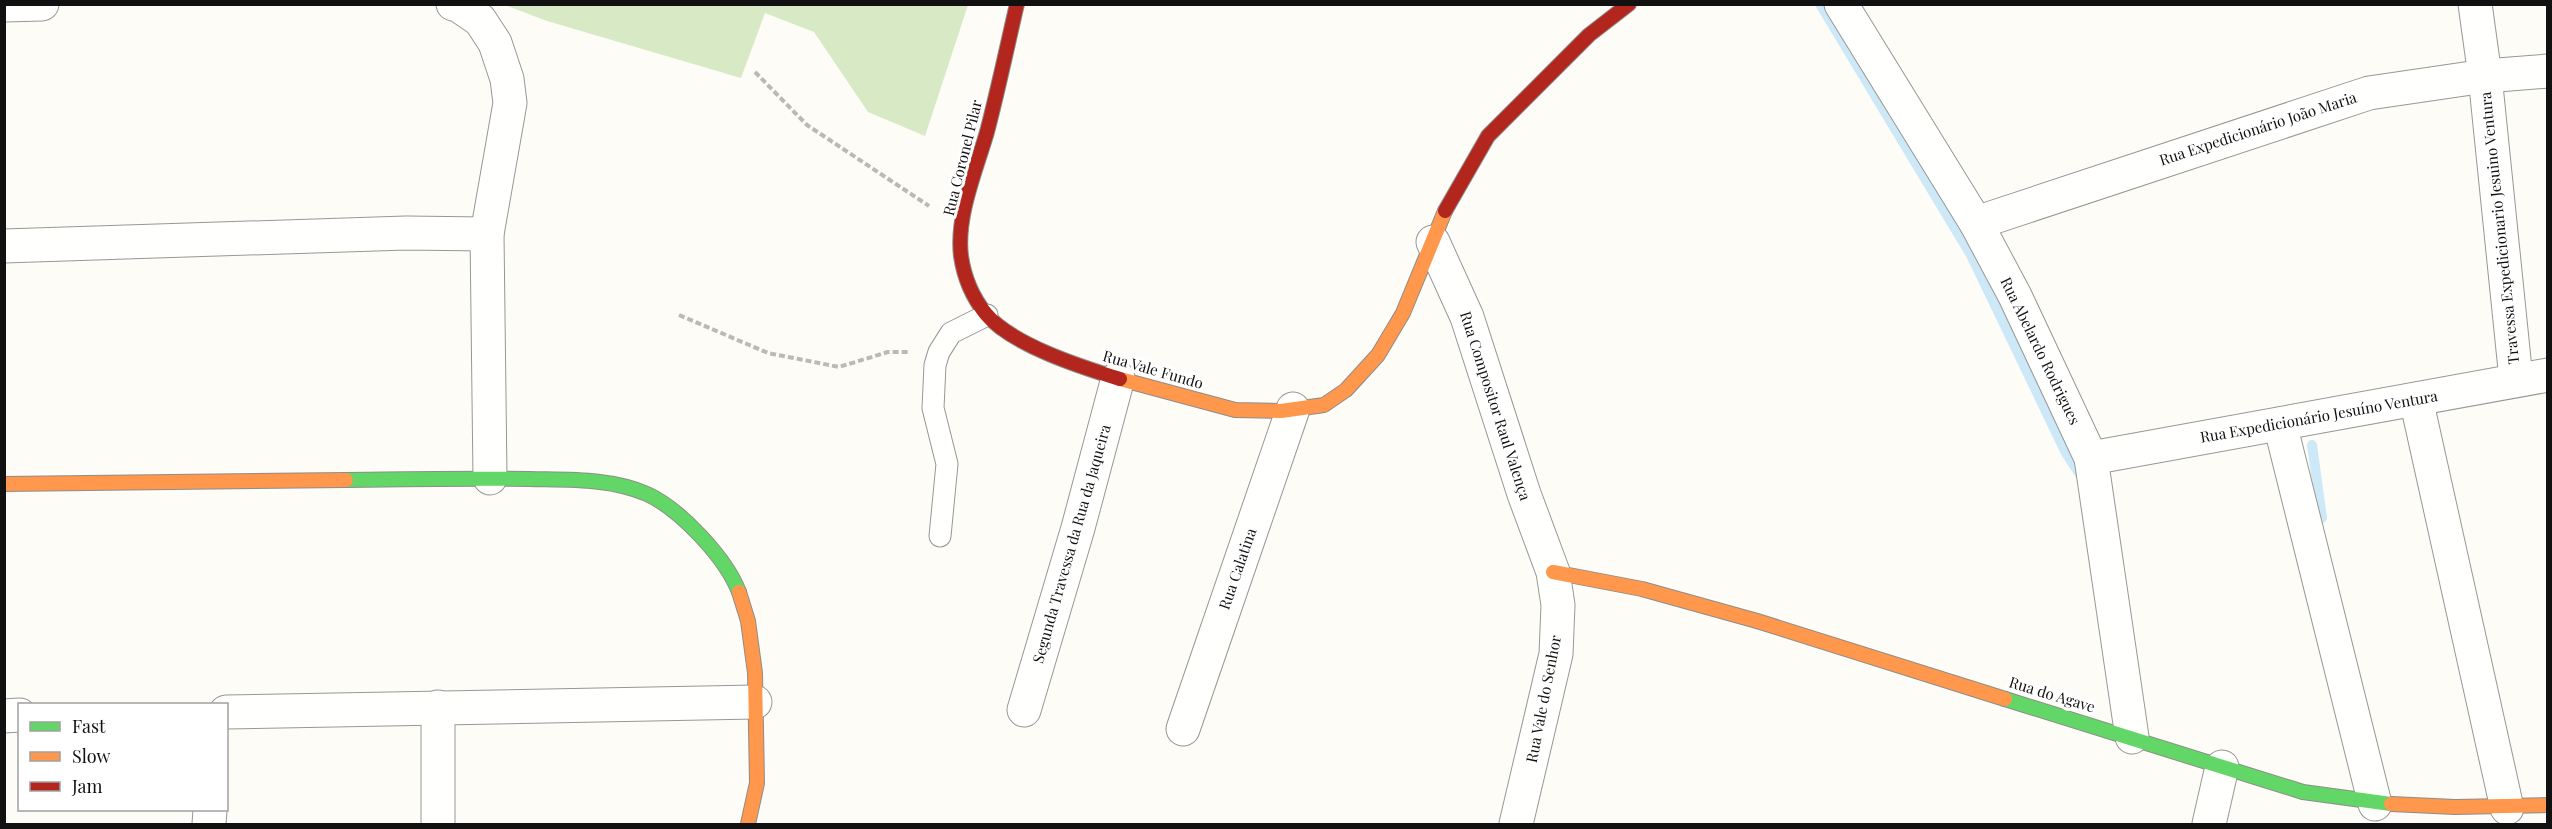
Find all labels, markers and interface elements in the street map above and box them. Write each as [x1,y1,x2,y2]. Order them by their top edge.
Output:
street label: Rua Expedicionário João Maria [2156,86,2359,169]
street label: Travessa Expedicionario Jesuino Ventura [2475,90,2523,365]
street label: Rua Coronel Pilar [938,97,986,218]
street label: Rua Abelardo Rodrigues [1996,273,2085,428]
street label: Rua Compositor Raul Valença [1456,309,1536,503]
street label: Rua Vale Fundo [1101,345,1206,393]
street label: Rua Expedicionário Jesuíno Ventura [2198,385,2440,447]
street label: Segunda Travessa da Rua da Jaqueira [1027,421,1115,665]
street label: Rua Calatina [1214,525,1261,612]
street label: Rua Vale do Senhor [1521,633,1565,764]
street label: Rua do Agave [2007,671,2098,717]
legend [18,703,228,811]
text: Fast [72,714,106,738]
text: Slow [72,744,110,768]
text: Jam [71,774,102,798]

